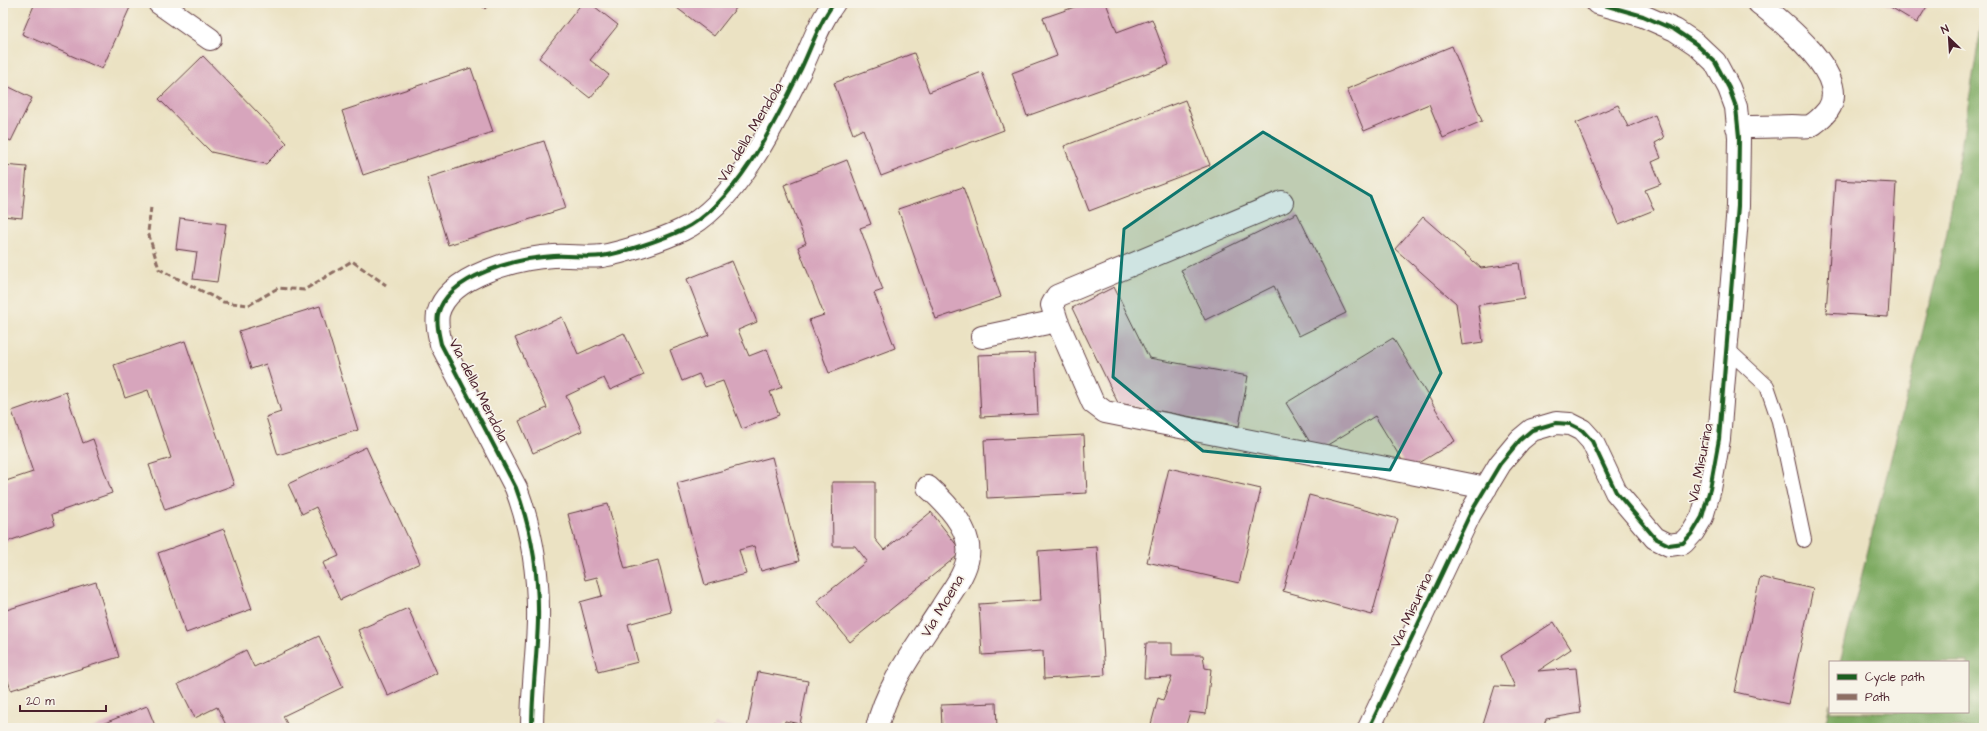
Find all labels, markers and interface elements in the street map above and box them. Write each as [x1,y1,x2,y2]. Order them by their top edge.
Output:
north arrow [1929,18,1969,58]
text: N [1939,21,1951,38]
street label: Via della Mendola [712,78,789,186]
street label: Via della Mendola [443,335,514,446]
street label: Via Misurina [1682,421,1719,505]
street label: Via Misurina [1385,569,1438,651]
street label: Via Moena [916,571,969,641]
legend [1829,661,1969,713]
text: Cycle path [1865,669,1924,687]
scale bar [20,687,106,713]
text: Path [1865,689,1890,706]
text: 20 m [26,693,55,710]

